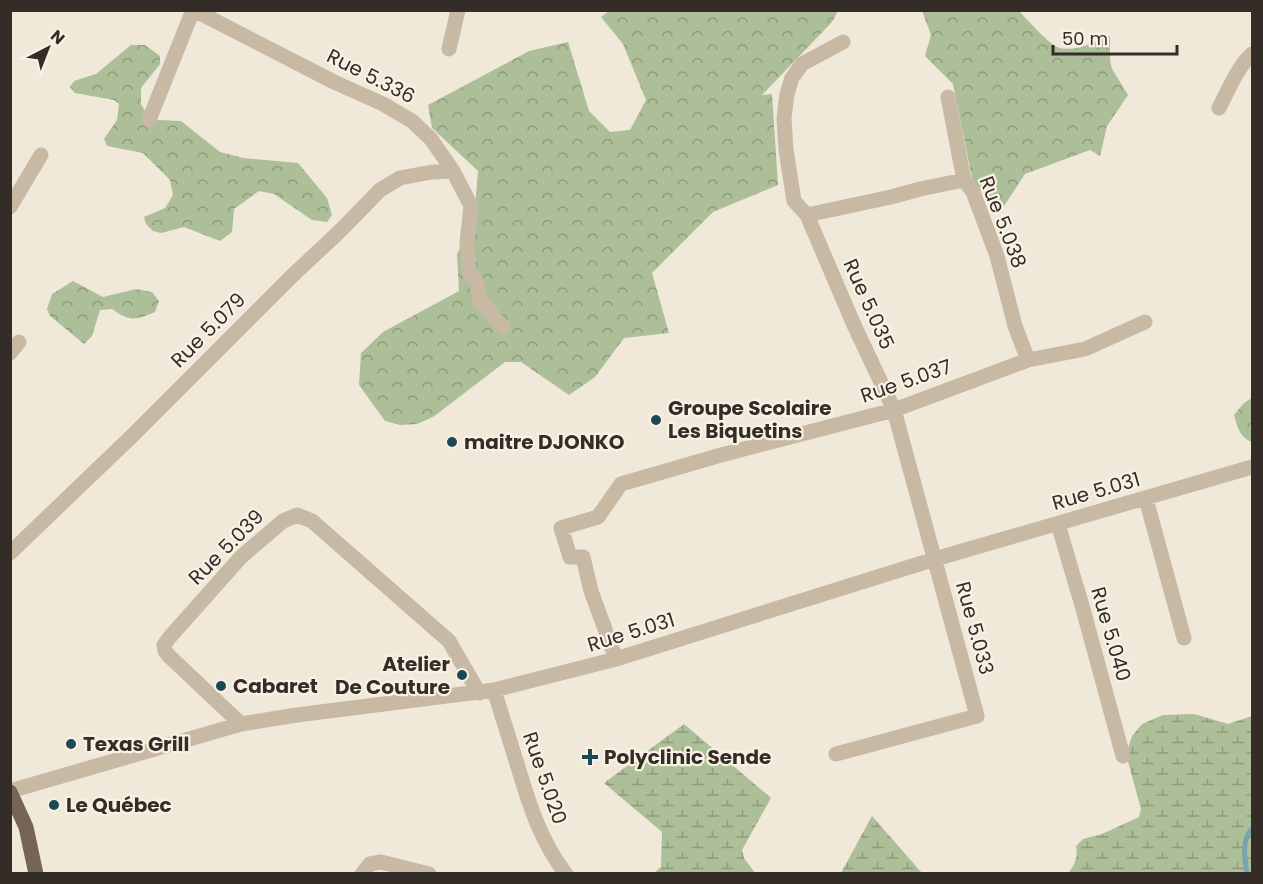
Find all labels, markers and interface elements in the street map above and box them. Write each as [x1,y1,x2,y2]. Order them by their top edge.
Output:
north arrow [18,18,78,78]
scale bar [1053,18,1178,56]
text: N [46,25,70,50]
text: 50 m [1062,26,1108,51]
street label: Rue 5.336 [322,42,420,110]
street label: Rue 5.038 [973,172,1033,272]
street label: Rue 5.035 [837,254,901,354]
street label: Rue 5.079 [164,286,252,374]
street label: Rue 5.037 [857,352,955,410]
place label: Groupe Scolaire Les Biquetins [668,394,832,445]
marker: Groupe Scolaire Les Biquetins [649,413,663,427]
place label: maitre DJONKO [464,428,625,456]
marker: maitre DJONKO [445,435,459,449]
street label: Rue 5.031 [1049,465,1143,517]
street label: Rue 5.039 [182,503,270,591]
street label: Rue 5.033 [949,578,1001,678]
street label: Rue 5.040 [1084,583,1138,685]
street label: Rue 5.031 [584,605,678,659]
place label: Atelier De Couture [335,650,450,701]
marker: Atelier De Couture [455,668,469,682]
place label: Cabaret [233,672,318,700]
marker: Cabaret [214,679,228,693]
street label: Rue 5.020 [516,728,574,828]
place label: Texas Grill [83,730,189,758]
marker: Texas Grill [64,737,78,751]
place label: Polyclinic Sende [604,743,771,771]
marker: Polyclinic Sende [581,748,599,766]
place label: Le Québec [66,791,172,819]
marker: Le Québec [47,798,61,812]

